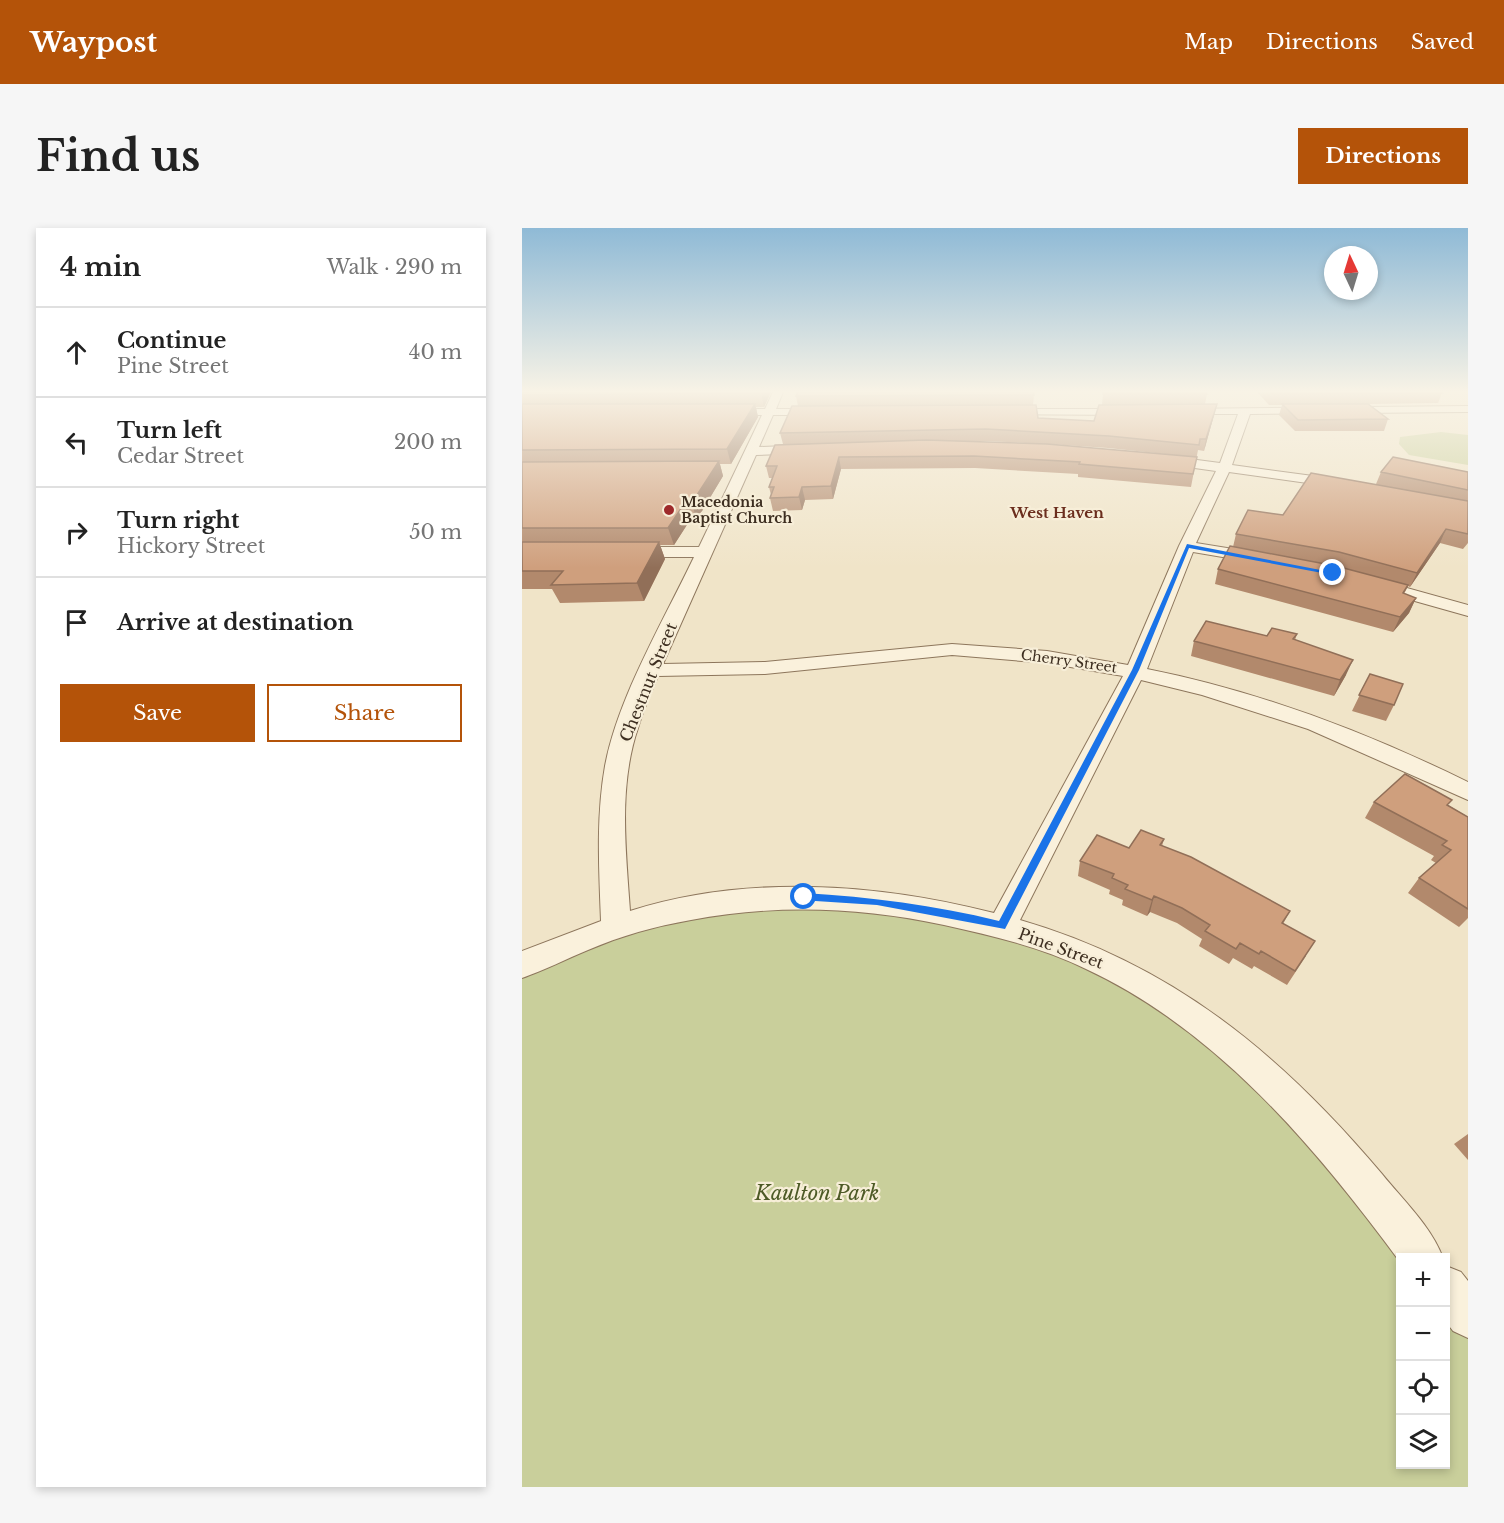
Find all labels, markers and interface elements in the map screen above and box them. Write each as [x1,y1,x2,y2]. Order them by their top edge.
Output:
text: Waypost [30,25,157,60]
text: Map [1184,29,1233,55]
text: Directions [1266,29,1378,55]
text: Saved [1411,29,1474,55]
button: Directions [1298,128,1468,184]
text: Find us [36,130,200,182]
north arrow [1324,246,1378,300]
text: 4 min [60,251,141,283]
text: Walk · 290 m [327,255,462,279]
text: Continue [117,327,226,354]
icon: ahead [60,336,93,369]
text: 40 m [409,340,462,364]
text: Pine Street [117,354,229,378]
text: Turn left [117,417,222,444]
icon: left [60,426,93,459]
text: 200 m [394,430,462,454]
text: Cedar Street [117,444,244,468]
place label: Macedonia Baptist Church [681,493,792,527]
marker: Macedonia Baptist Church [662,503,676,517]
district label: West Haven [1009,503,1104,522]
text: Turn right [117,507,239,534]
icon: right [60,516,93,549]
text: 50 m [409,520,462,544]
text: Hickory Street [117,534,265,558]
route end [1319,559,1345,585]
icon: arrive [60,606,93,639]
text: Arrive at destination [117,609,354,636]
street label: Chestnut Street [615,619,681,745]
street label: Cherry Street [1020,645,1119,677]
button: Save [60,684,255,742]
button: Share [267,684,462,742]
route start [790,883,816,909]
street label: Pine Street [1016,923,1106,973]
park label: Kaulton Park [754,1181,879,1205]
map controls [1396,1253,1450,1469]
button: + [1396,1253,1450,1307]
button: − [1396,1307,1450,1361]
button: locate [1396,1361,1450,1415]
button: layers [1396,1415,1450,1469]

